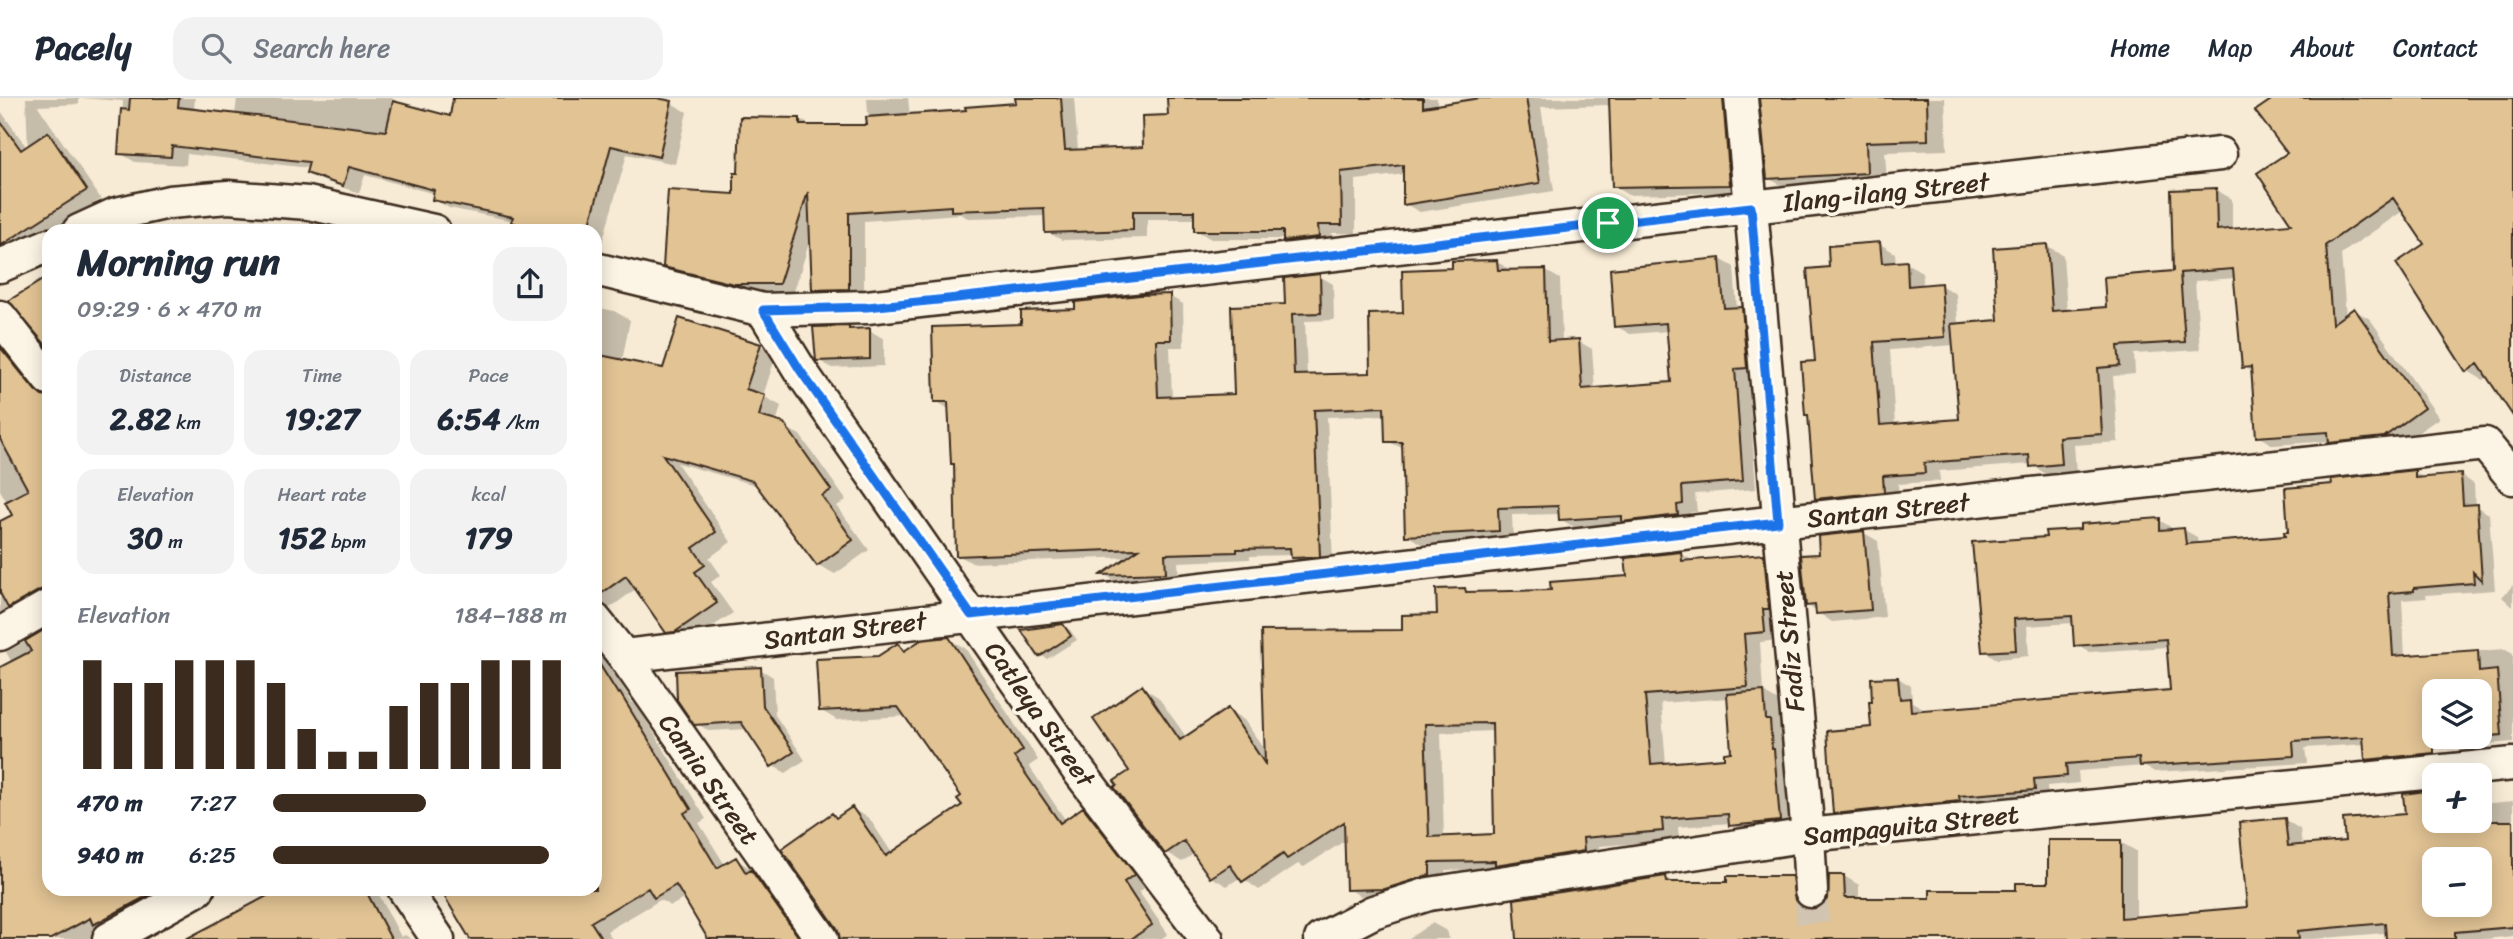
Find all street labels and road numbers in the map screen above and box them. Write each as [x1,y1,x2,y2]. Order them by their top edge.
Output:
street label: Ilang-ilang Street [1780,158,1993,226]
street label: Santan Street [1804,478,1973,541]
street label: Fadiz Street [1760,568,1818,714]
street label: Santan Street [761,597,930,663]
street label: Catleya Street [972,631,1108,798]
street label: Camia Street [646,703,772,855]
street label: Sampaguita Street [1801,791,2021,859]

